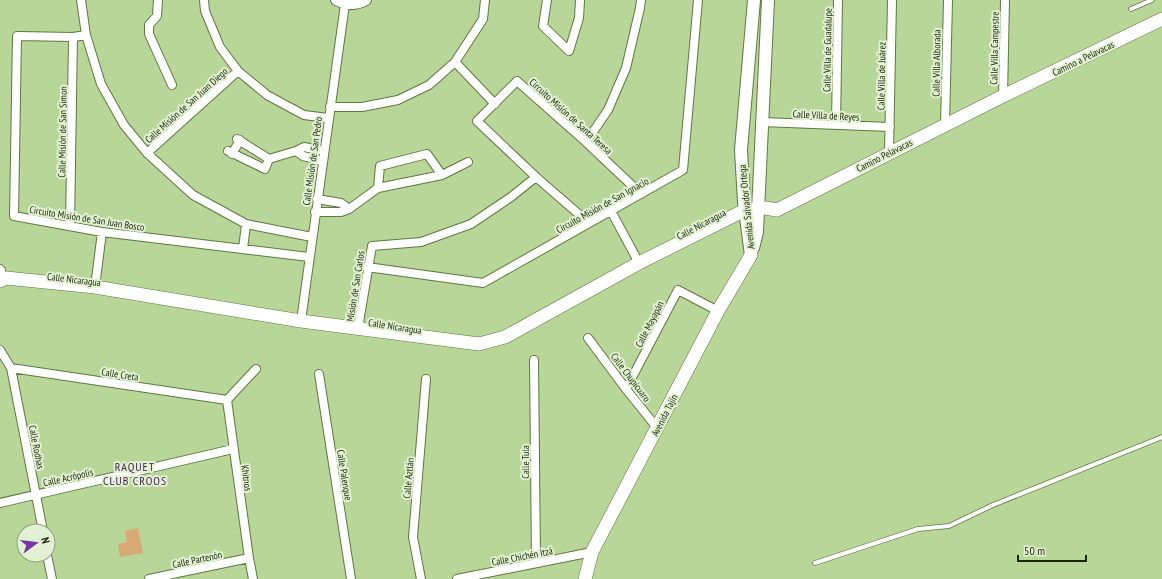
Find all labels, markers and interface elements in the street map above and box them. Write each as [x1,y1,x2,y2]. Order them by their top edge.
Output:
street label: Calle Villa de Guadalupe [820,8,835,92]
street label: Calle Villa Campestre [987,11,1002,85]
street label: Calle Villa Alborada [929,29,944,97]
street label: Camino a Pelavacas [1050,38,1117,79]
street label: Calle Villa de Juárez [874,41,889,110]
street label: Calle Misión de San Juan Diego [142,65,230,146]
street label: Circuito Misión de Santa Teresa [526,76,615,157]
street label: Calle Misión de San Simon [55,86,70,178]
street label: Calle Villa de Reyes [792,107,860,124]
street label: Calle Misión de San Pedro [300,116,325,206]
street label: Camino Pelavacas [854,135,915,175]
street label: Avenida Salvador Ortega [736,164,757,250]
street label: Circuito Misión de San Ignacio [554,175,651,236]
street label: Circuito Misión de San Juan Bosco [28,203,145,234]
street label: Calle Nicaragua [674,206,728,243]
street label: Misión de San Carlos [343,249,368,322]
street label: Calle Nicaragua [46,270,101,289]
street label: Calle Mayapán [632,299,667,350]
street label: Calle Nicaragua [367,316,423,337]
street label: Calle Chupícuaro [608,350,653,404]
street label: Calle Creta [100,365,139,384]
street label: Avenida Tajín [648,392,681,438]
street label: Calle Rodhas [26,424,47,471]
street label: Calle Tula [519,445,532,479]
street label: Calle Palenque [334,449,355,501]
street label: Calle Aztlán [400,457,417,499]
district label: RAQUET CLUB CROOS [103,459,167,488]
street label: Khitnos [238,464,255,493]
street label: Calle Acrópolis [42,465,95,490]
north arrow [16,523,56,563]
text: N [38,536,53,545]
scale bar [1018,537,1086,563]
text: 50 m [1024,543,1045,558]
street label: Calle Chichén Itzá [491,544,554,569]
street label: Calle Partenón [171,548,223,571]

